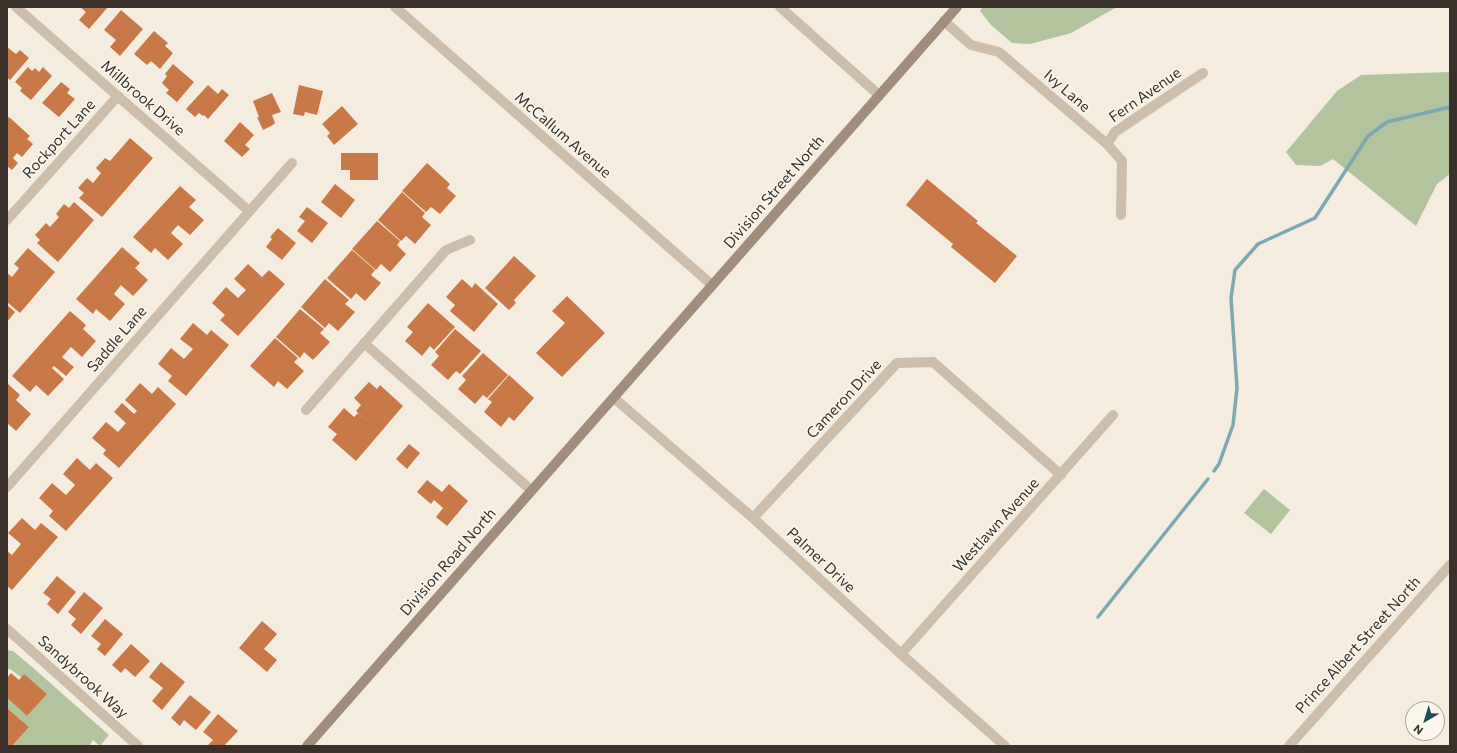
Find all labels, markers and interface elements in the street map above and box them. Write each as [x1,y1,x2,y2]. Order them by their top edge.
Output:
street label: Millbrook Drive [97,57,189,139]
street label: Fern Avenue [1106,64,1184,126]
street label: Ivy Lane [1040,66,1094,116]
street label: McCallum Avenue [511,88,615,182]
street label: Rockport Lane [19,96,99,182]
street label: Division Street North [720,132,828,252]
street label: Saddle Lane [83,302,151,376]
street label: Cameron Drive [803,356,885,442]
street label: Westlawn Avenue [949,474,1043,576]
street label: Division Road North [396,505,500,619]
street label: Palmer Drive [783,524,859,596]
street label: Prince Albert Street North [1292,573,1424,717]
street label: Sandybrook Way [34,632,132,722]
north arrow [1405,701,1445,741]
text: N [1411,722,1425,738]

